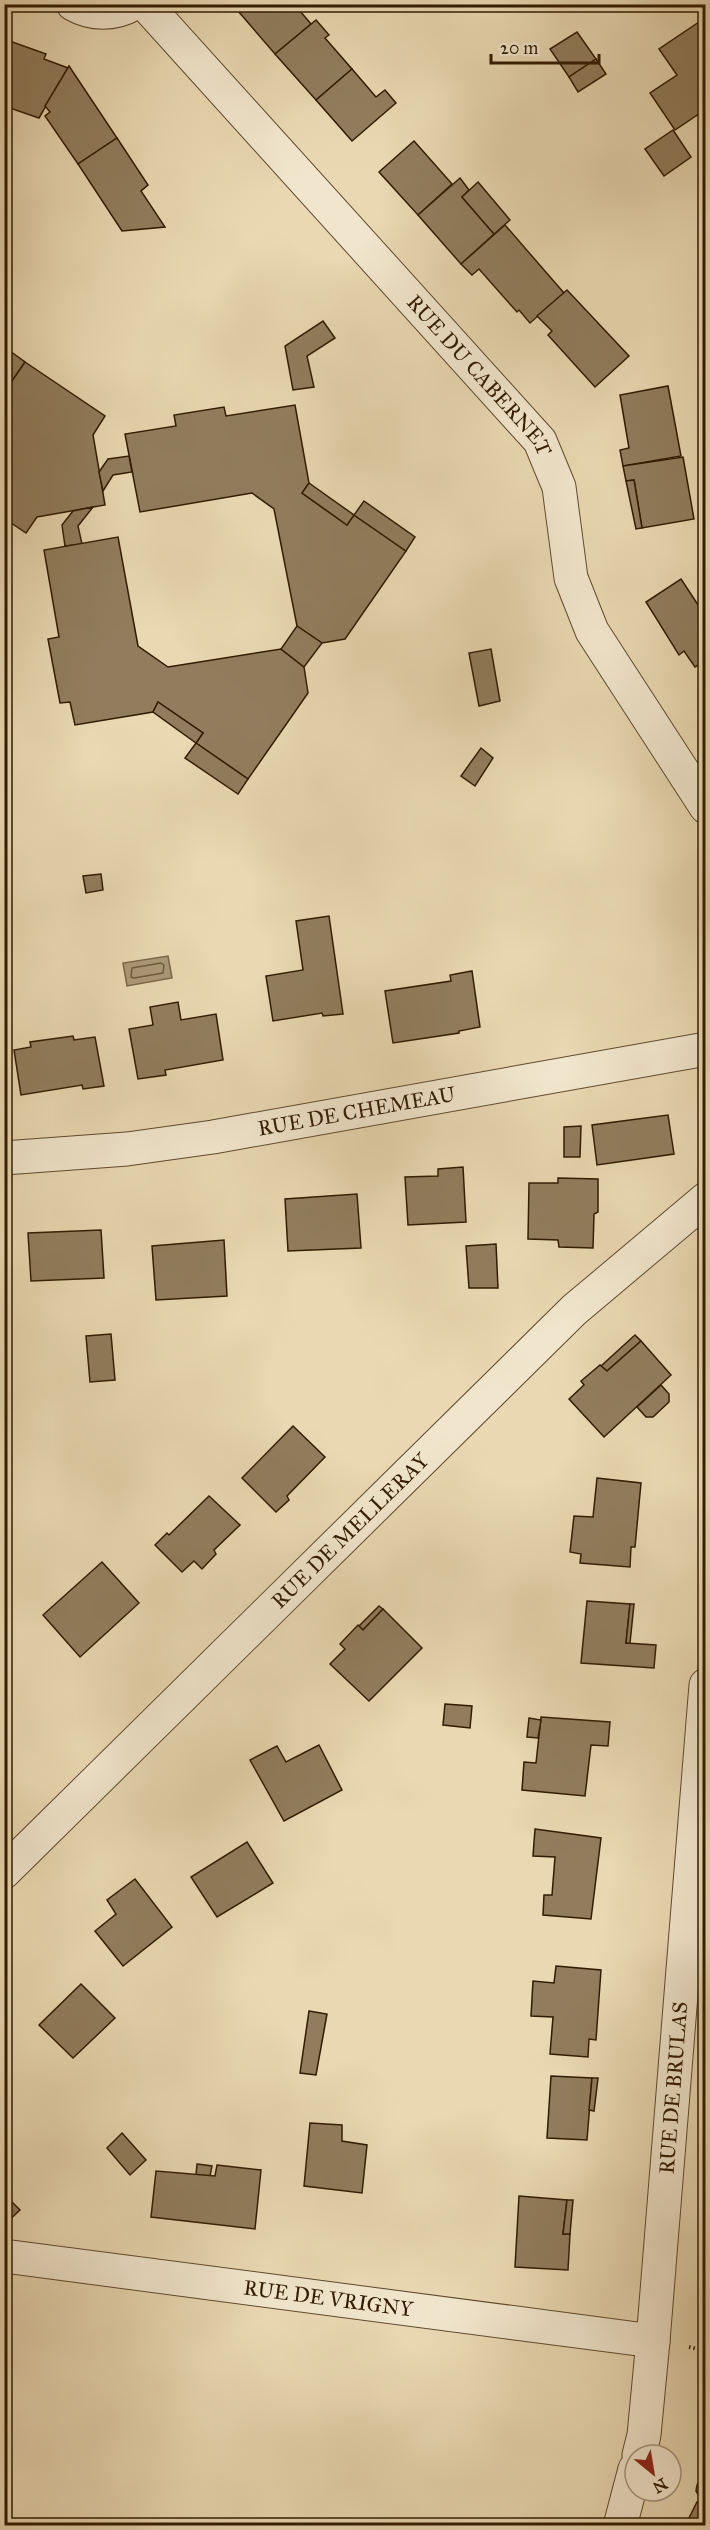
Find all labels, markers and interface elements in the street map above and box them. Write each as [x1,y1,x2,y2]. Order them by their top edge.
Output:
scale bar [491,27,599,65]
text: 20 m [500,37,538,59]
street label: RUE DU CABERNET [401,289,558,459]
street label: RUE DE CHEMEAU [256,1081,458,1142]
street label: RUE DE MELLERAY [266,1447,435,1614]
street label: RUE DE BRULAS [654,2001,693,2175]
street label: RUE DE VRIGNY [242,2274,415,2323]
north arrow [623,2443,683,2503]
text: N [649,2474,671,2497]

